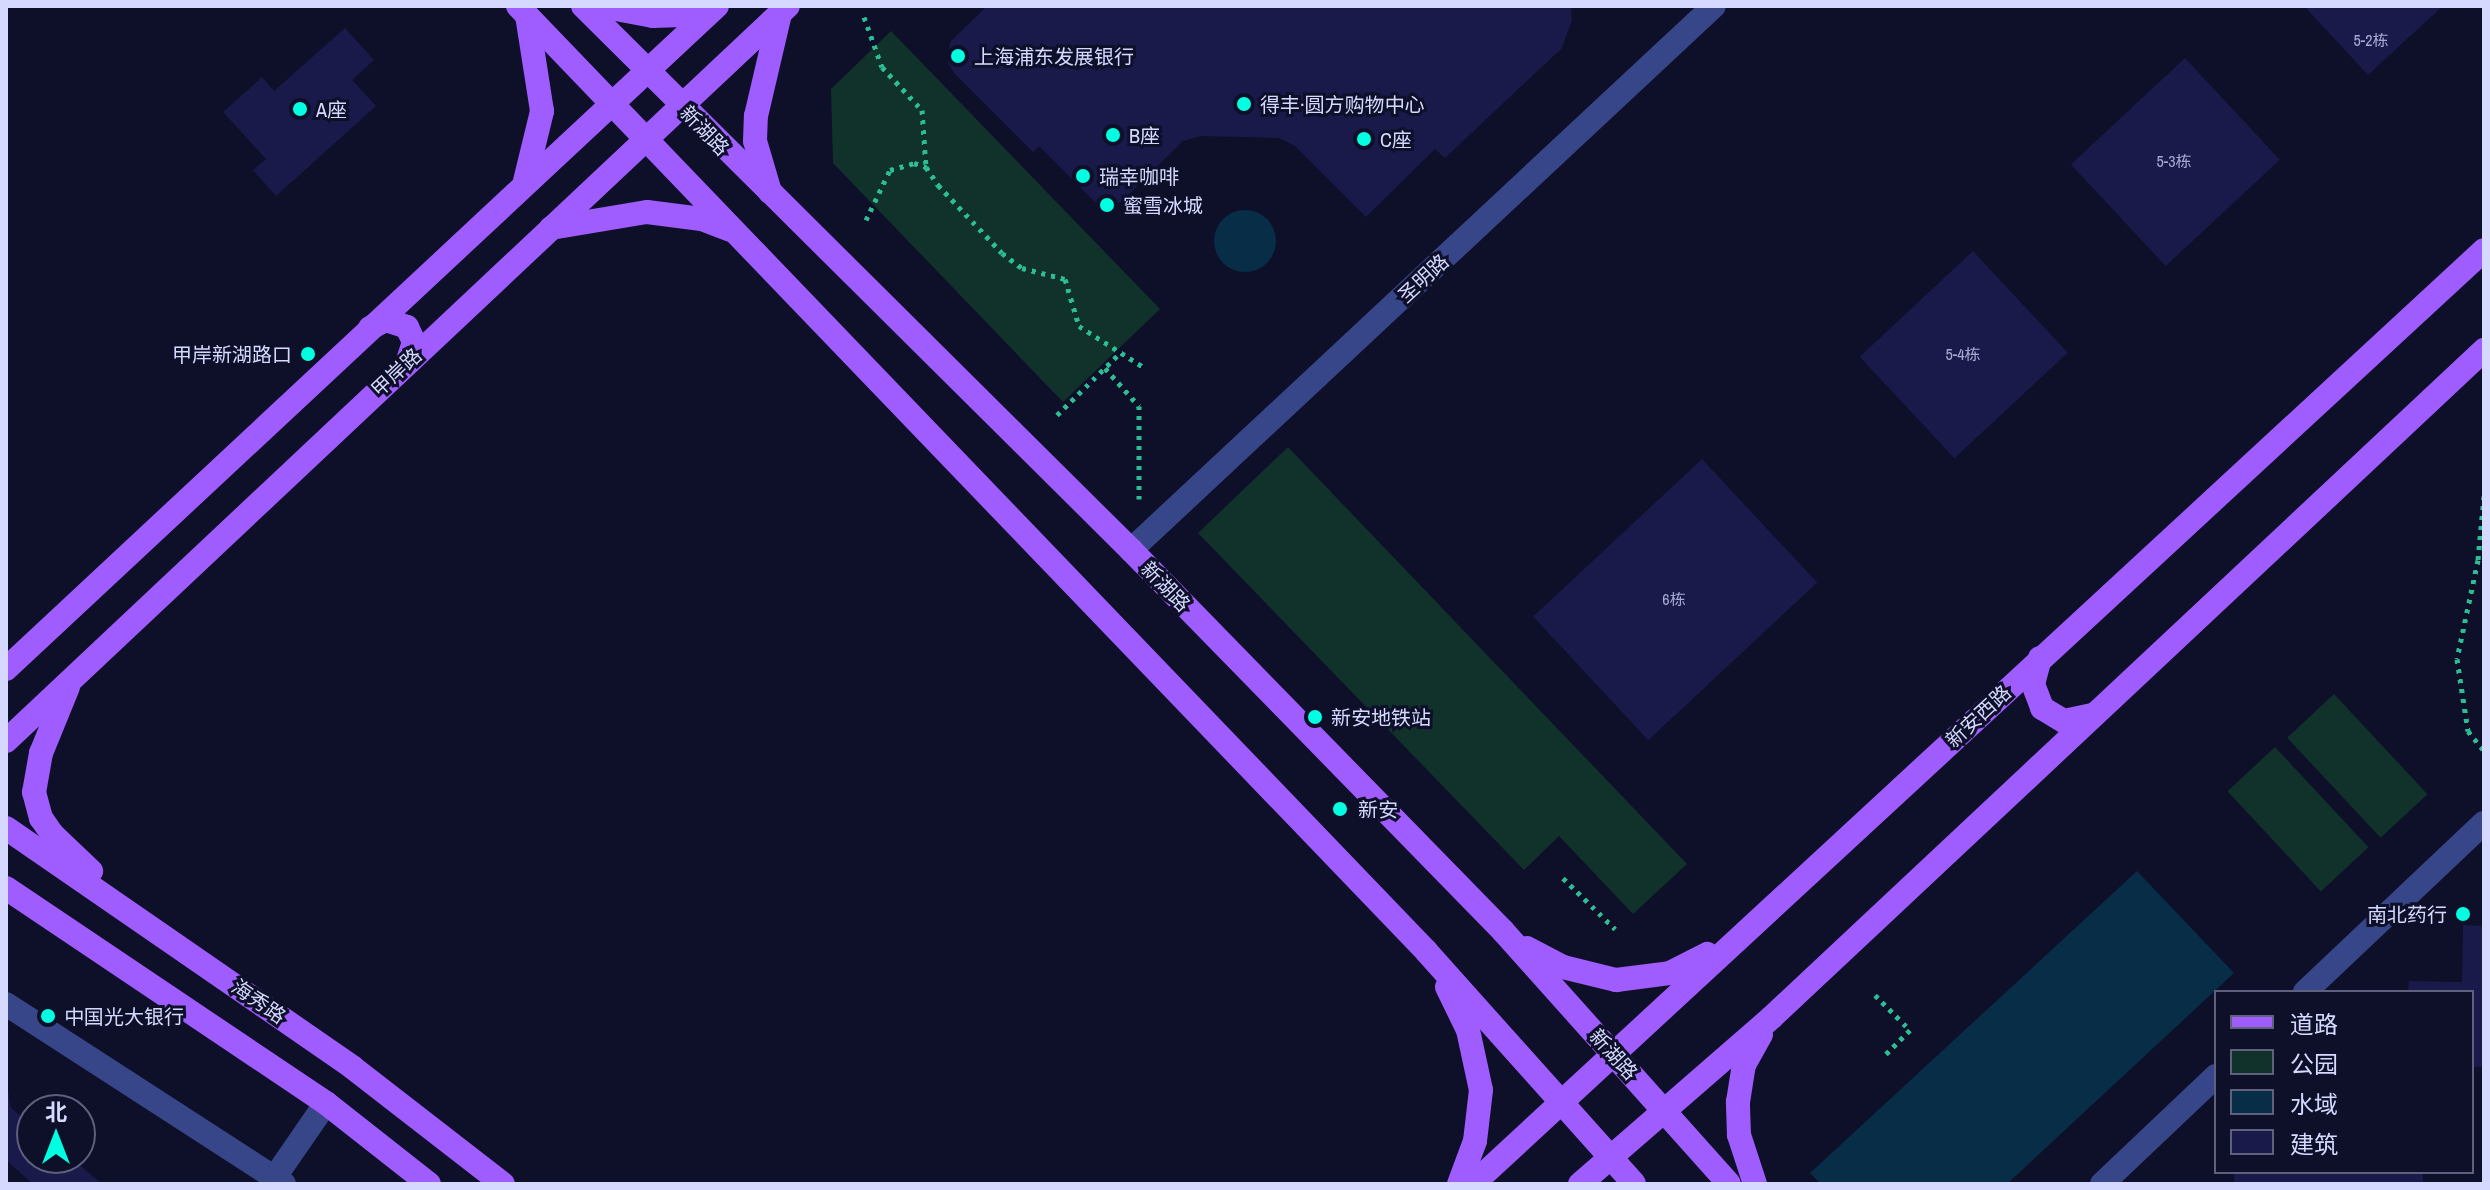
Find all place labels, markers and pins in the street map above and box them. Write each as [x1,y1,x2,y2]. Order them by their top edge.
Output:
place label: 上海浦东发展银行 [974,44,1134,68]
marker: 上海浦东发展银行 [949,47,967,65]
place label: 得丰·圆方购物中心 [1260,92,1425,116]
marker: 得丰·圆方购物中心 [1235,95,1253,113]
place label: A座 [316,97,347,121]
marker: A座 [291,100,309,118]
place label: B座 [1129,123,1160,147]
marker: B座 [1104,126,1122,144]
place label: C座 [1380,127,1412,151]
marker: C座 [1355,130,1373,148]
place label: 瑞幸咖啡 [1099,164,1179,188]
marker: 瑞幸咖啡 [1074,167,1092,185]
place label: 蜜雪冰城 [1123,193,1203,217]
marker: 蜜雪冰城 [1098,196,1116,214]
place label: 甲岸新湖路口 [172,342,292,366]
marker: 甲岸新湖路口 [299,345,317,363]
place label: 新安地铁站 [1331,705,1431,729]
marker: 新安地铁站 [1306,708,1324,726]
place label: 新安 [1358,797,1398,821]
marker: 新安 [1329,798,1351,820]
place label: 南北药行 [2367,902,2447,926]
marker: 南北药行 [2454,905,2472,923]
place label: 中国光大银行 [64,1004,184,1028]
marker: 中国光大银行 [39,1007,57,1025]

